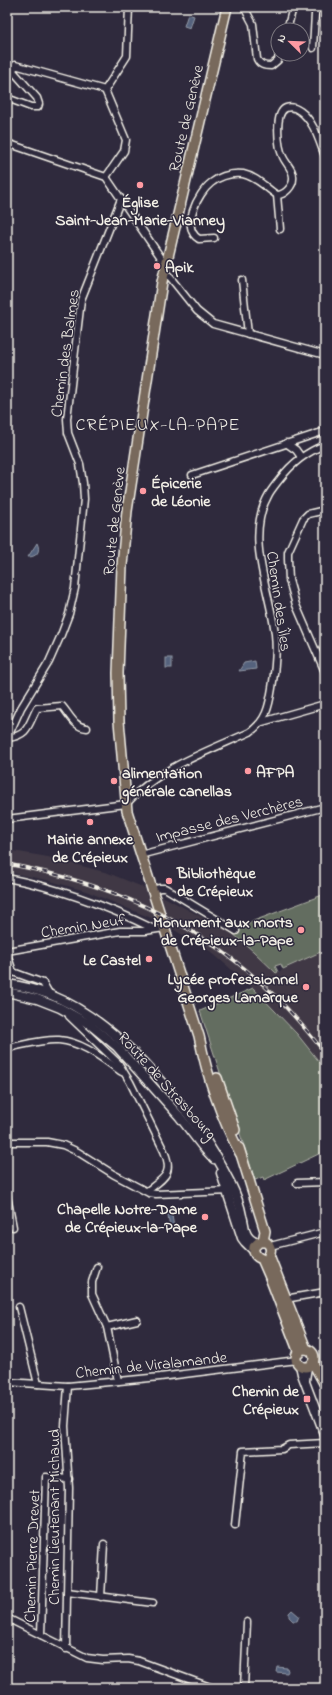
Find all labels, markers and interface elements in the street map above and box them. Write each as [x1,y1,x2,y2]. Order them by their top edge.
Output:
north arrow [270,22,310,62]
text: N [273,32,291,45]
street label: Route de Genève [163,62,211,174]
marker: Église Saint-Jean-Marie-Vianney [135,180,145,190]
place label: Église Saint-Jean-Marie-Vianney [55,191,225,234]
place label: Apik [165,256,194,280]
marker: Apik [152,261,162,271]
street label: Chemin des Balmes [45,288,87,419]
district label: CRÉPIEUX-LA-PAPE [76,413,240,439]
street label: Route de Genève [97,465,133,577]
place label: Épicerie de Léonie [151,472,211,514]
marker: Épicerie de Léonie [138,486,148,496]
street label: Chemin des Îles [259,550,297,653]
place label: AFPA [256,761,295,785]
place label: alimentation générale canellas [121,762,232,805]
marker: AFPA [243,766,253,776]
marker: alimentation générale canellas [109,776,119,786]
street label: Impasse des Verchères [153,790,306,850]
marker: Mairie annexe de Crépieux [85,817,95,827]
place label: Mairie annexe de Crépieux [47,828,134,870]
place label: Bibliothèque de Crépieux [176,862,256,904]
marker: Bibliothèque de Crépieux [164,876,174,886]
street label: Chemin Neuf [39,908,128,945]
place label: Monument aux morts de Crépieux-la-Pape [153,911,294,953]
marker: Monument aux morts de Crépieux-la-Pape [296,925,306,935]
place label: Le Castel [83,949,141,973]
marker: Le Castel [144,954,154,964]
place label: Lycée professionnel Georges Lamarque [168,968,299,1011]
marker: Lycée professionnel Georges Lamarque [301,982,311,992]
street label: Route de Strasbourg [111,1027,222,1146]
place label: Chapelle Notre-Dame de Crépieux-la-Pape [57,1198,198,1240]
marker: Chapelle Notre-Dame de Crépieux-la-Pape [200,1212,210,1222]
street label: Chemin de Viralamande [74,1346,229,1386]
place label: Chemin de Crépieux [232,1380,300,1422]
marker: Chemin de Crépieux [302,1394,312,1404]
street label: Chemin Lieutenant Michaud [43,1429,67,1605]
street label: Chemin Pierre Drevet [19,1488,47,1623]

